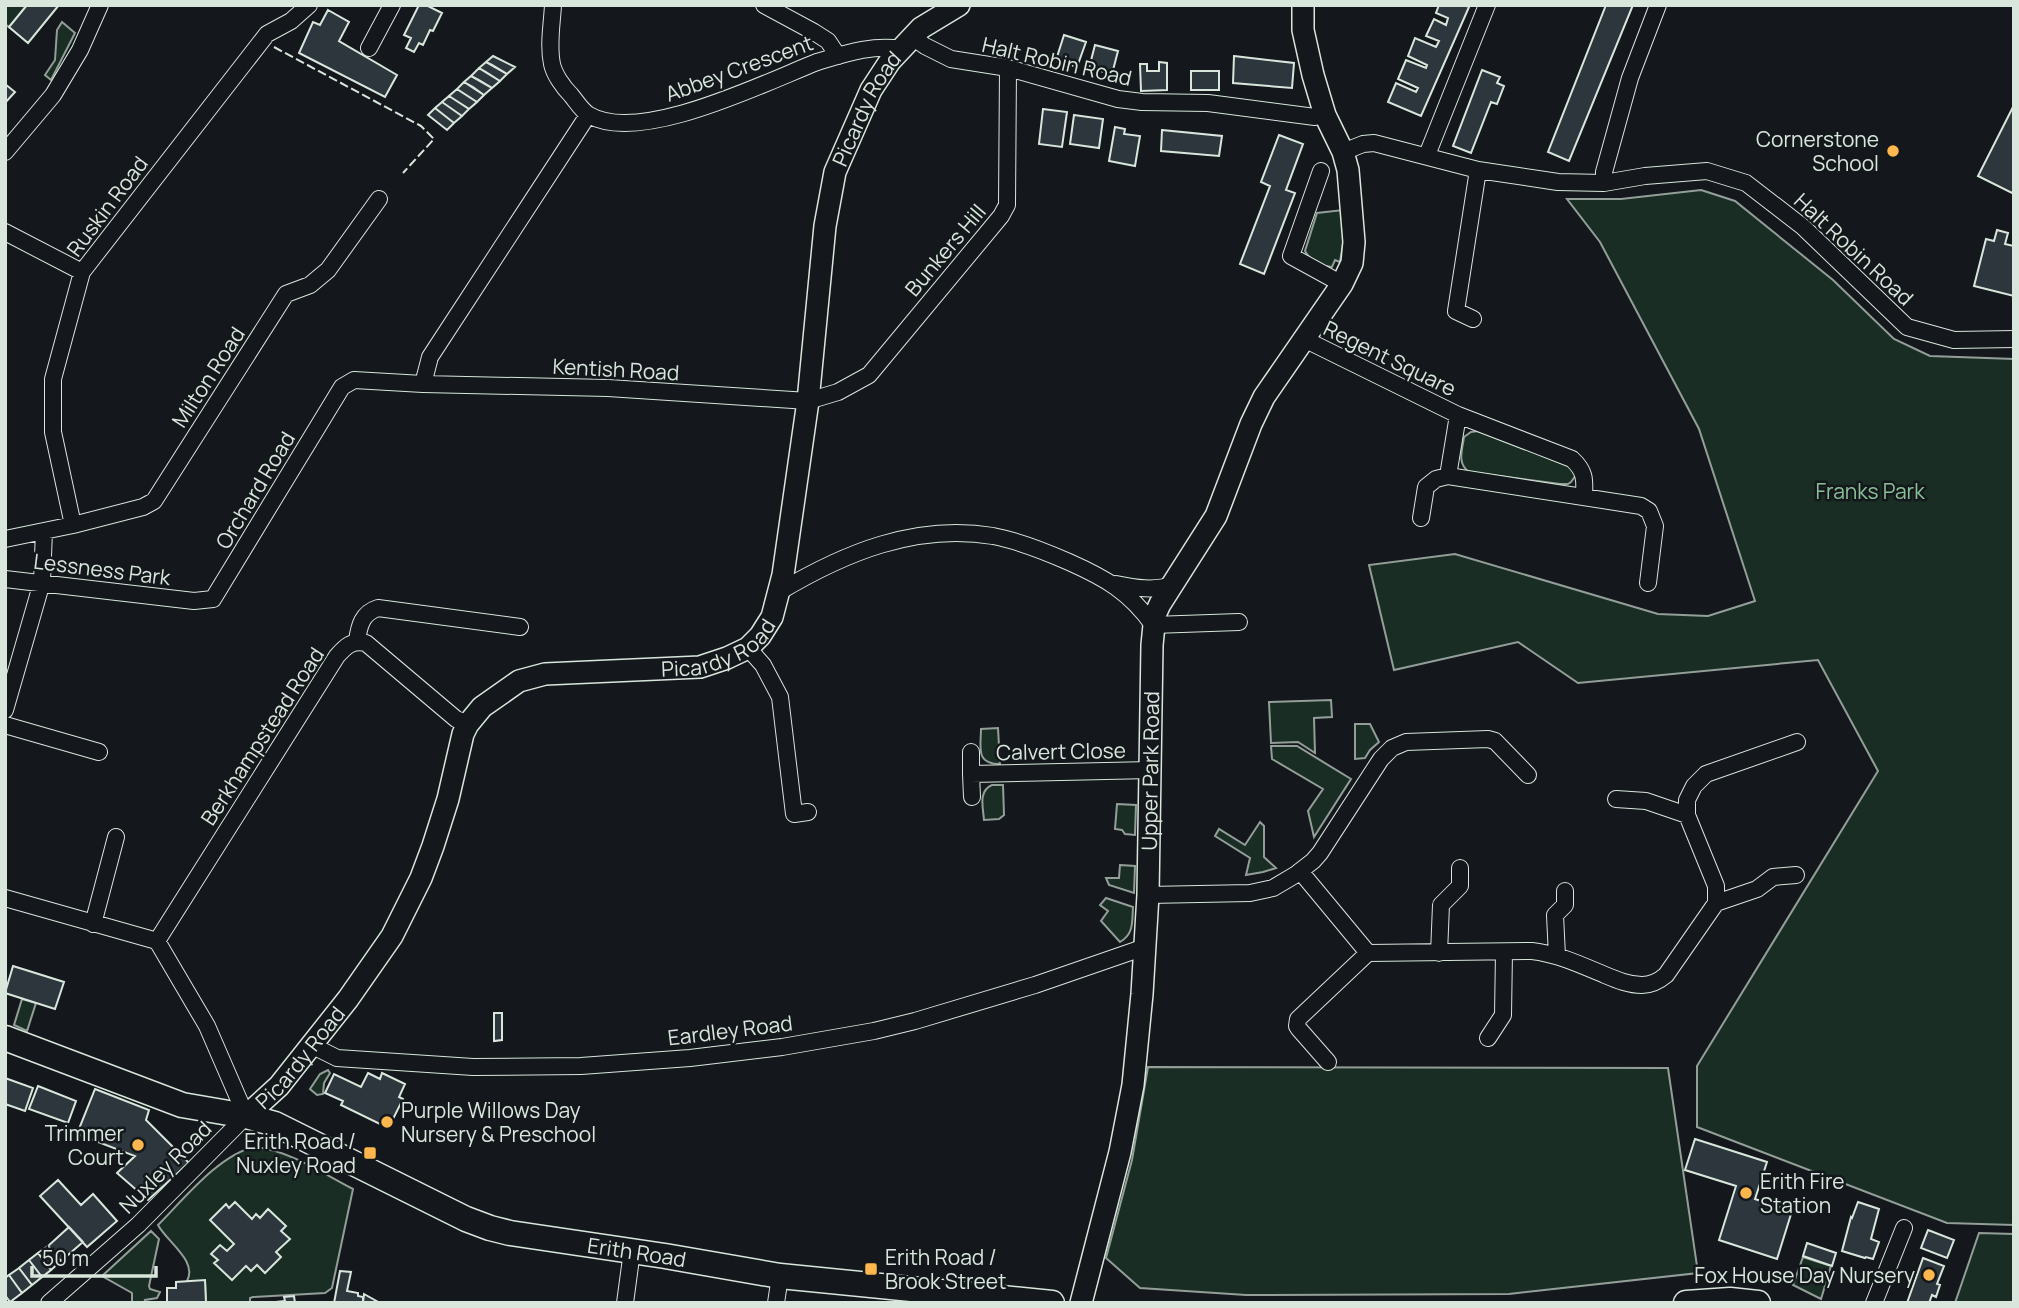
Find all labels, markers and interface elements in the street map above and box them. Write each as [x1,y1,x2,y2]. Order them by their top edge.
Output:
street label: Abbey Crescent [661,28,817,108]
street label: Halt Robin Road [979,30,1135,92]
street label: Picardy Road [825,45,907,170]
place label: Cornerstone School [1756,125,1879,177]
marker: Cornerstone School [1885,143,1901,159]
street label: Ruskin Road [60,150,154,262]
street label: Halt Robin Road [1789,187,1919,311]
street label: Bunkers Hill [898,198,992,302]
street label: Regent Square [1319,314,1461,402]
street label: Milton Road [165,321,251,433]
street label: Kentish Road [552,352,680,386]
street label: Orchard Road [209,426,301,554]
park label: Franks Park [1815,477,1925,505]
street label: Lessness Park [32,547,173,591]
street label: Picardy Road [660,613,782,683]
street label: Berkhampstead Road [194,642,330,830]
street label: Upper Park Road [1135,691,1165,851]
street label: Calvert Close [996,736,1126,766]
street label: Picardy Road [249,1000,351,1115]
street label: Eardley Road [666,1008,794,1052]
place label: Purple Willows Day Nursery & Preschool [401,1096,596,1148]
marker: Purple Willows Day Nursery & Preschool [379,1114,395,1130]
street label: Nuxley Road [113,1115,217,1219]
place label: Trimmer Court [45,1119,124,1171]
place label: Erith Road / Nuxley Road [236,1127,356,1179]
marker: Trimmer Court [130,1137,146,1153]
marker: Erith Road / Nuxley Road [362,1145,378,1161]
place label: Erith Fire Station [1760,1167,1845,1219]
marker: Erith Fire Station [1738,1185,1754,1201]
street label: Erith Road [586,1231,688,1273]
scale bar [32,1234,156,1278]
place label: Erith Road / Brook Street [885,1243,1006,1295]
text: 50 m [42,1244,89,1272]
marker: Erith Road / Brook Street [863,1261,879,1277]
place label: Fox House Day Nursery [1694,1261,1915,1289]
marker: Fox House Day Nursery [1921,1267,1937,1283]

